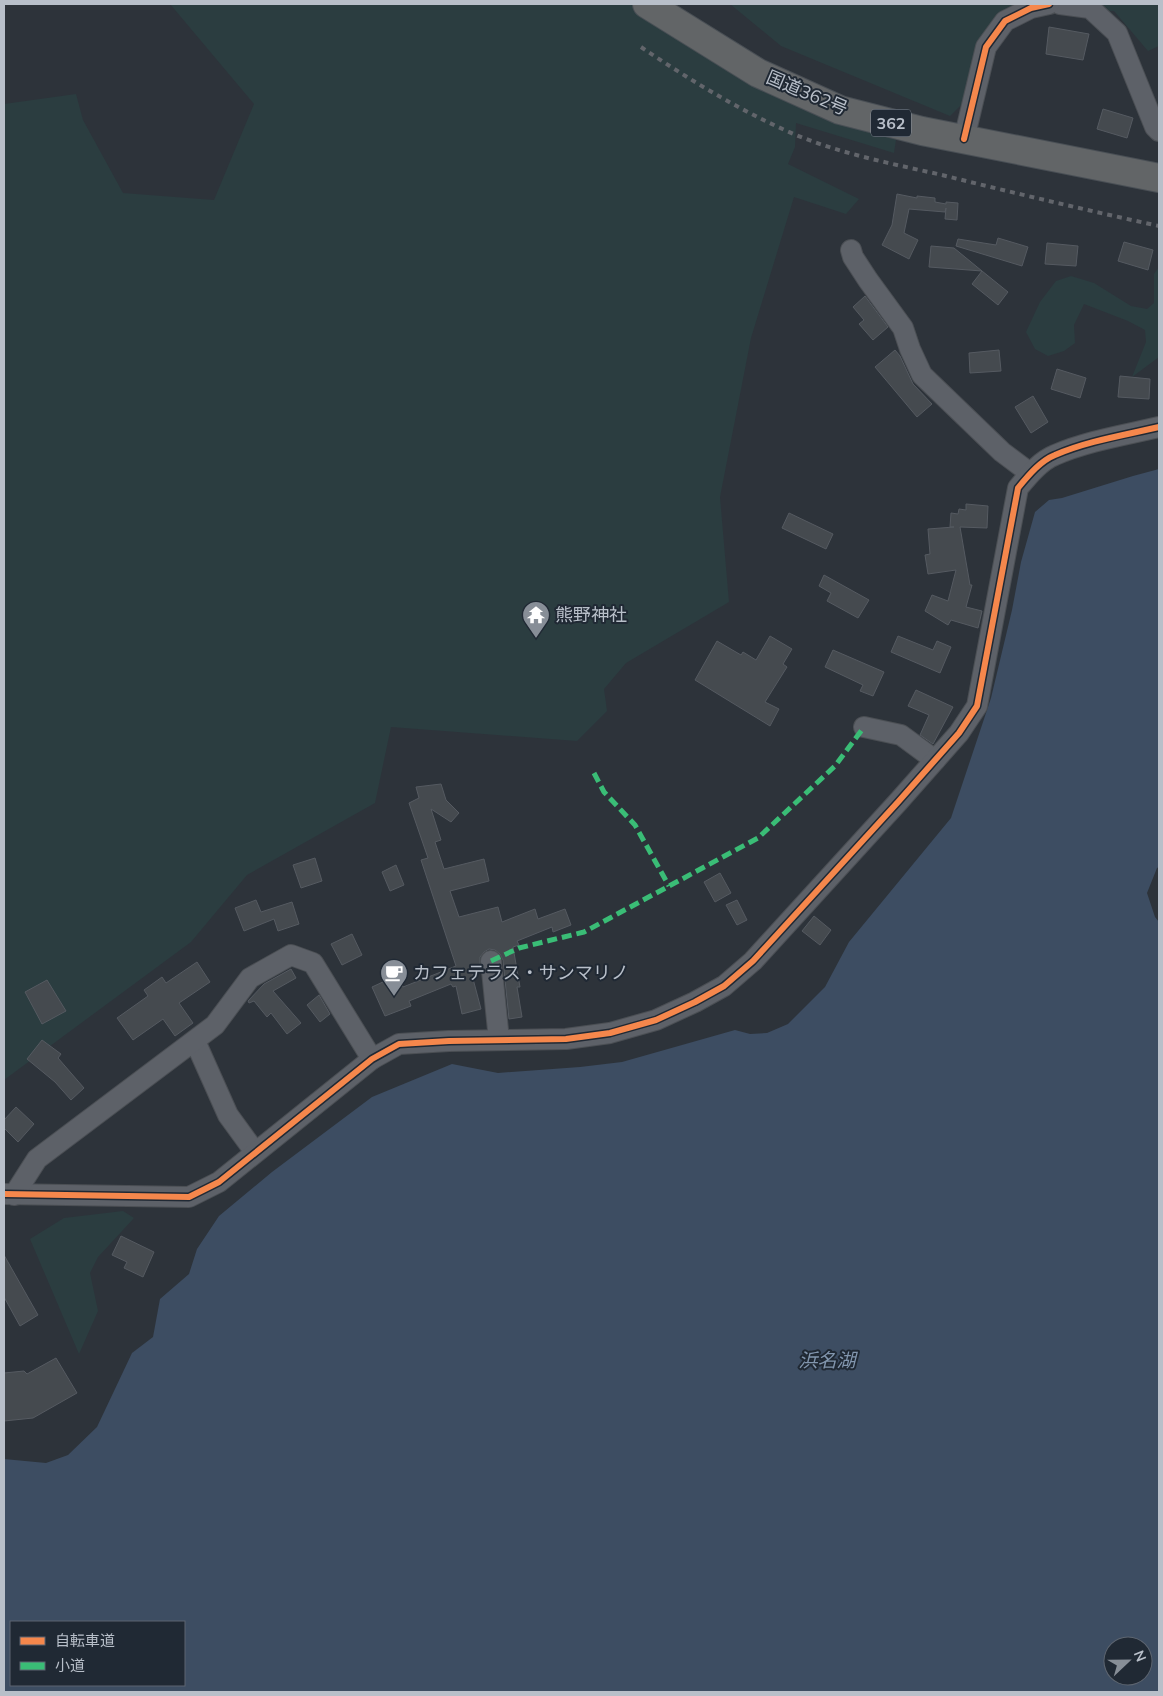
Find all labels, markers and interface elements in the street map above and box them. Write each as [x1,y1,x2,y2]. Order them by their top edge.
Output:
street label: 国道362号 [763,65,851,120]
road number: 362 [871,110,911,136]
temple icon: 熊野神社 [521,600,551,639]
place label: 熊野神社 [555,603,627,626]
cafe icon: カフェテラス・サンマリノ [379,958,409,997]
place label: カフェテラス・サンマリノ [413,961,629,984]
water label: 浜名湖 [798,1348,858,1372]
legend [10,1621,185,1686]
text: 自転車道 [55,1631,115,1650]
north arrow [1103,1636,1153,1686]
text: N [1130,1648,1150,1664]
text: 小道 [55,1656,85,1675]

